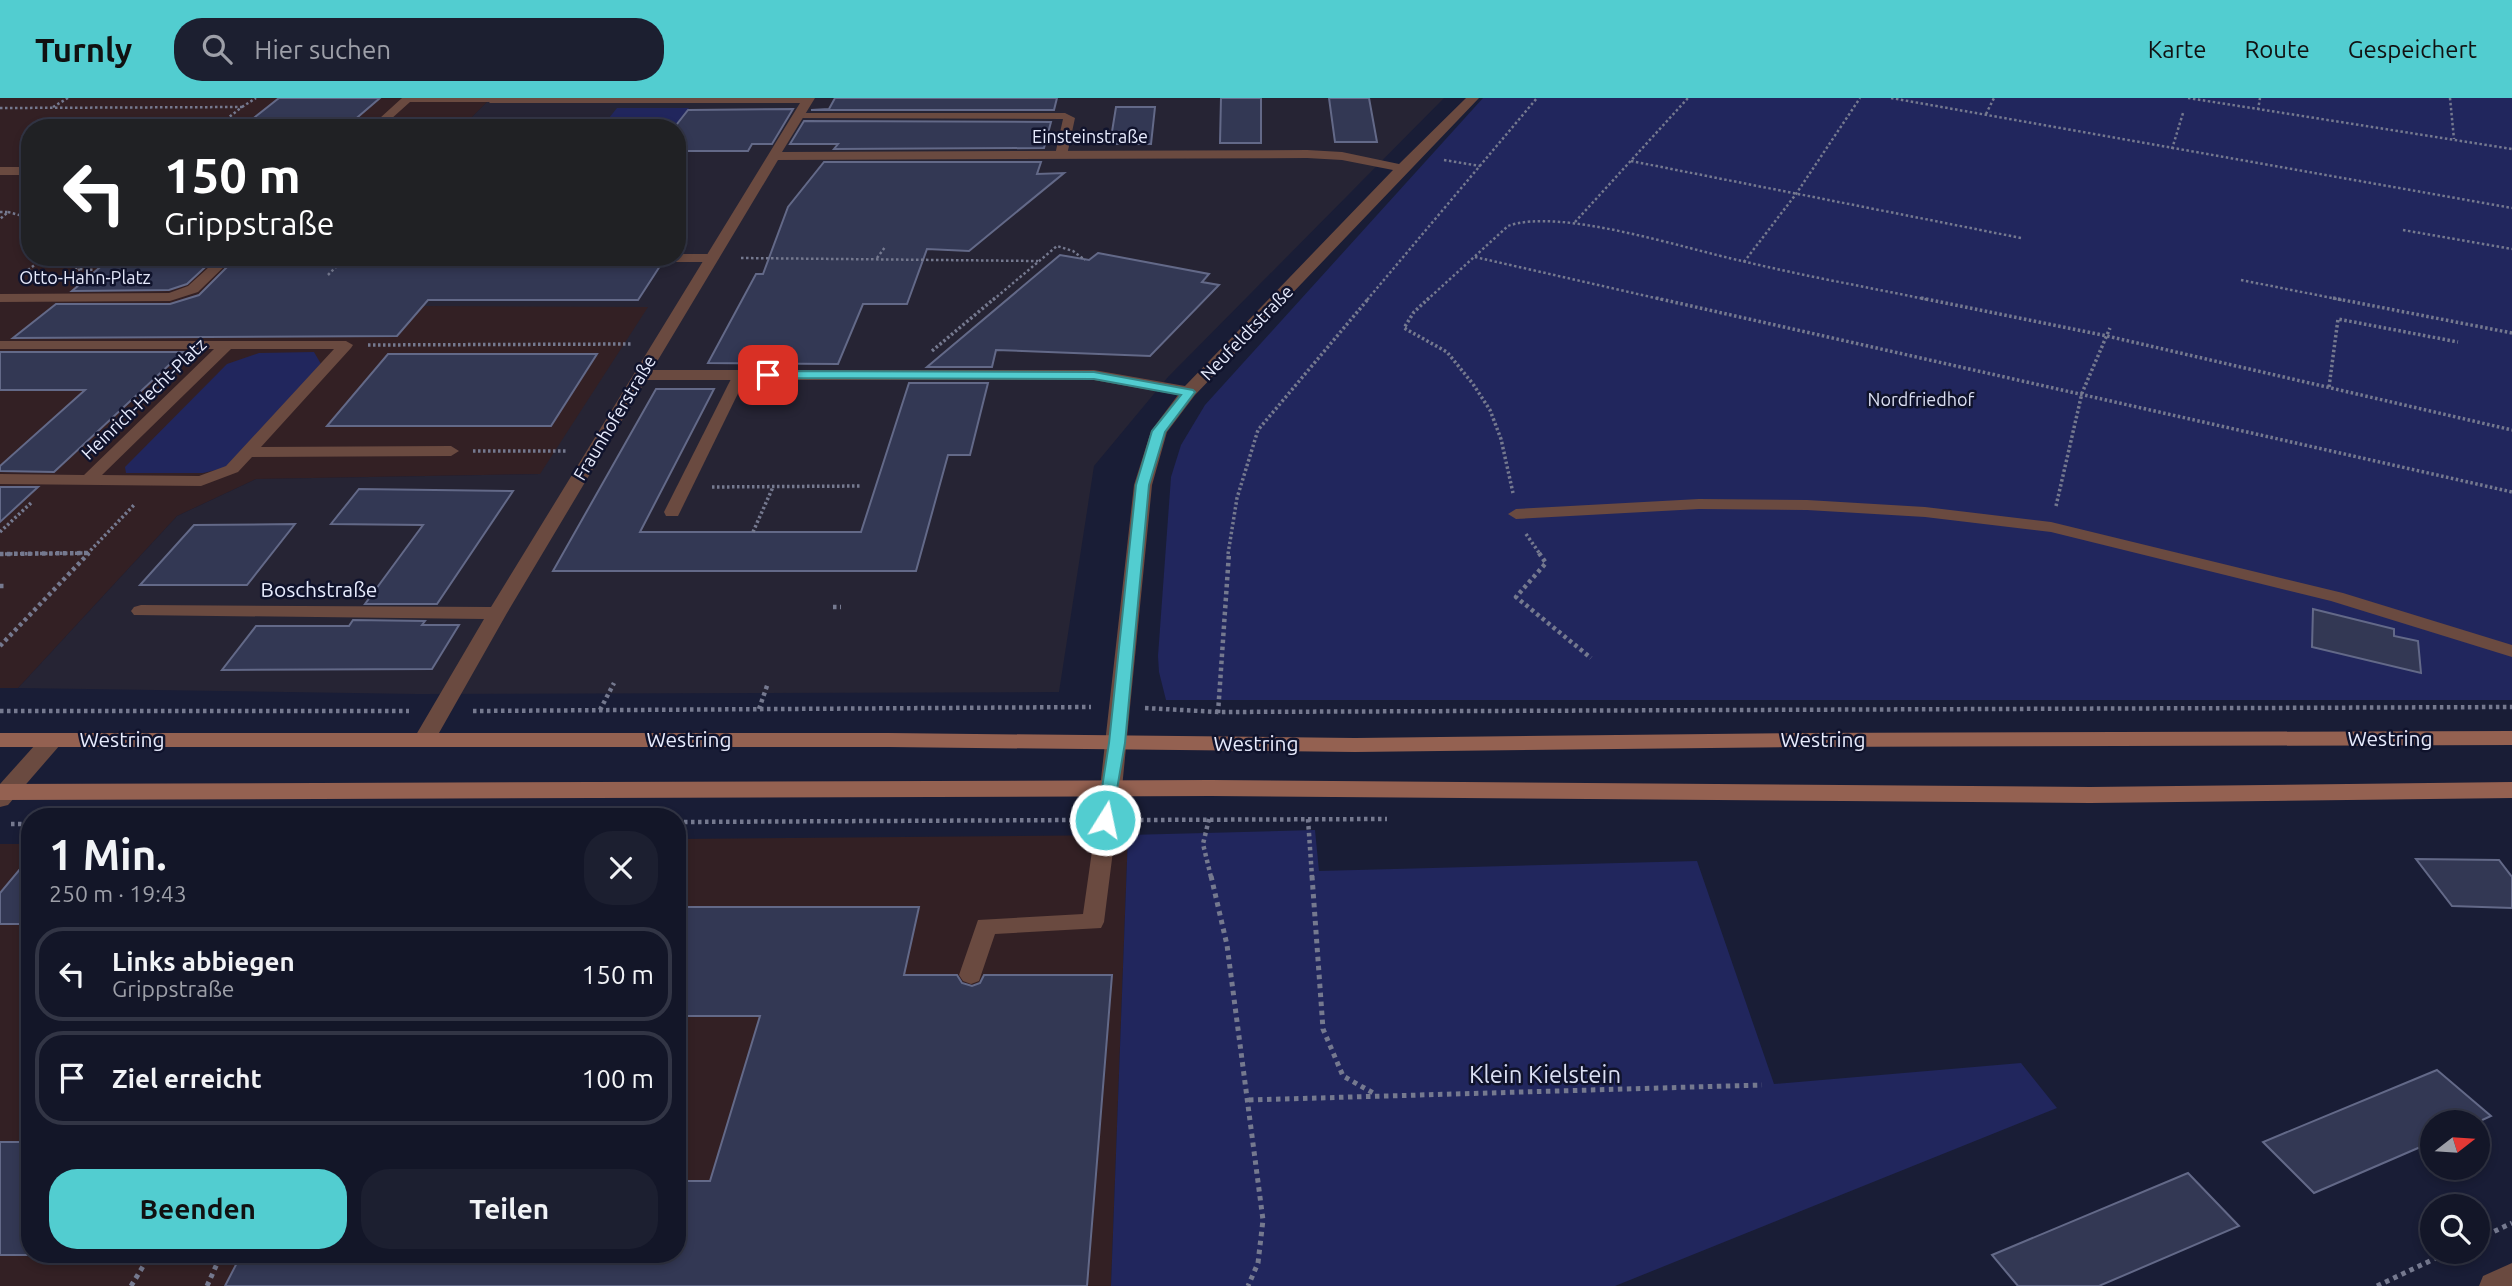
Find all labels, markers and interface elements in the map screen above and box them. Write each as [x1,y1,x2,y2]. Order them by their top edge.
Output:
search box [174,18,664,81]
icon: search [198,30,236,68]
text: Turnly [35,31,132,68]
text: Hier suchen [254,35,391,64]
text: Karte [2148,36,2206,63]
text: Route [2244,36,2310,63]
text: Gespeichert [2348,36,2477,63]
street label: Einsteinstraße [1032,126,1148,146]
icon: left [49,147,140,238]
text: 150 m [164,147,301,202]
text: Grippstraße [164,205,335,241]
street label: Otto-Hahn-Platz [19,267,151,287]
street label: Neufeldtstraße [1196,281,1297,384]
street label: Heinrich-Hecht-Platz [77,334,210,463]
pin [738,345,798,405]
street label: Fraunhoferstraße [569,352,659,483]
icon: arrive [749,356,787,394]
park label: Nordfriedhof [1868,389,1975,409]
street label: Boschstraße [261,577,377,601]
street label: Westring [2347,726,2433,750]
street label: Westring [79,727,165,751]
street label: Westring [646,727,732,751]
street label: Westring [1780,727,1866,751]
street label: Westring [1213,731,1299,755]
position arrow [1068,783,1142,857]
text: 1 Min. [49,831,167,878]
button: close [584,831,658,905]
text: 250 m · 19:43 [49,881,187,906]
text: Links abbiegen [112,947,295,976]
icon: left [53,955,91,993]
text: 150 m [582,960,654,989]
text: Grippstraße [112,976,235,1001]
icon: arrive [53,1059,91,1097]
park label: Klein Kielstein [1469,1061,1621,1088]
text: Ziel erreicht [112,1064,262,1093]
text: 100 m [582,1064,654,1093]
north arrow [2420,1110,2490,1180]
map controls [2420,1110,2490,1264]
button: Beenden [49,1169,347,1249]
button: Teilen [361,1169,658,1249]
button: search [2420,1194,2490,1264]

